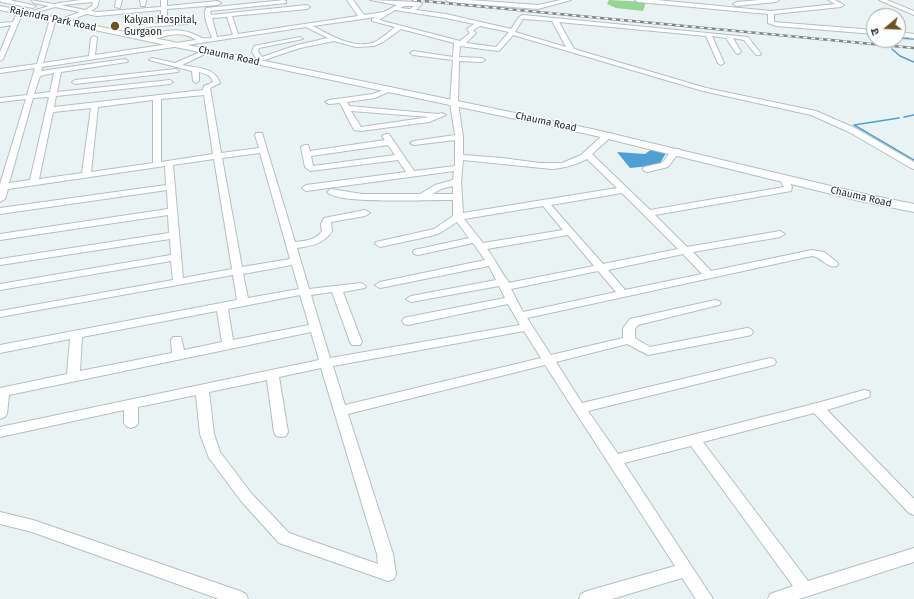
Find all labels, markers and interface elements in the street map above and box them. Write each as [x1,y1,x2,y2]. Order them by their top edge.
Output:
street label: Rajendra Park Road [9,4,97,34]
north arrow [866,8,906,48]
place label: Kalyan Hospital, Gurgaon [124,14,197,38]
marker: Kalyan Hospital, Gurgaon [109,20,121,32]
text: उ [868,27,882,37]
street label: Chauma Road [197,44,261,68]
street label: Chauma Road [514,110,578,134]
street label: Chauma Road [829,184,893,210]

